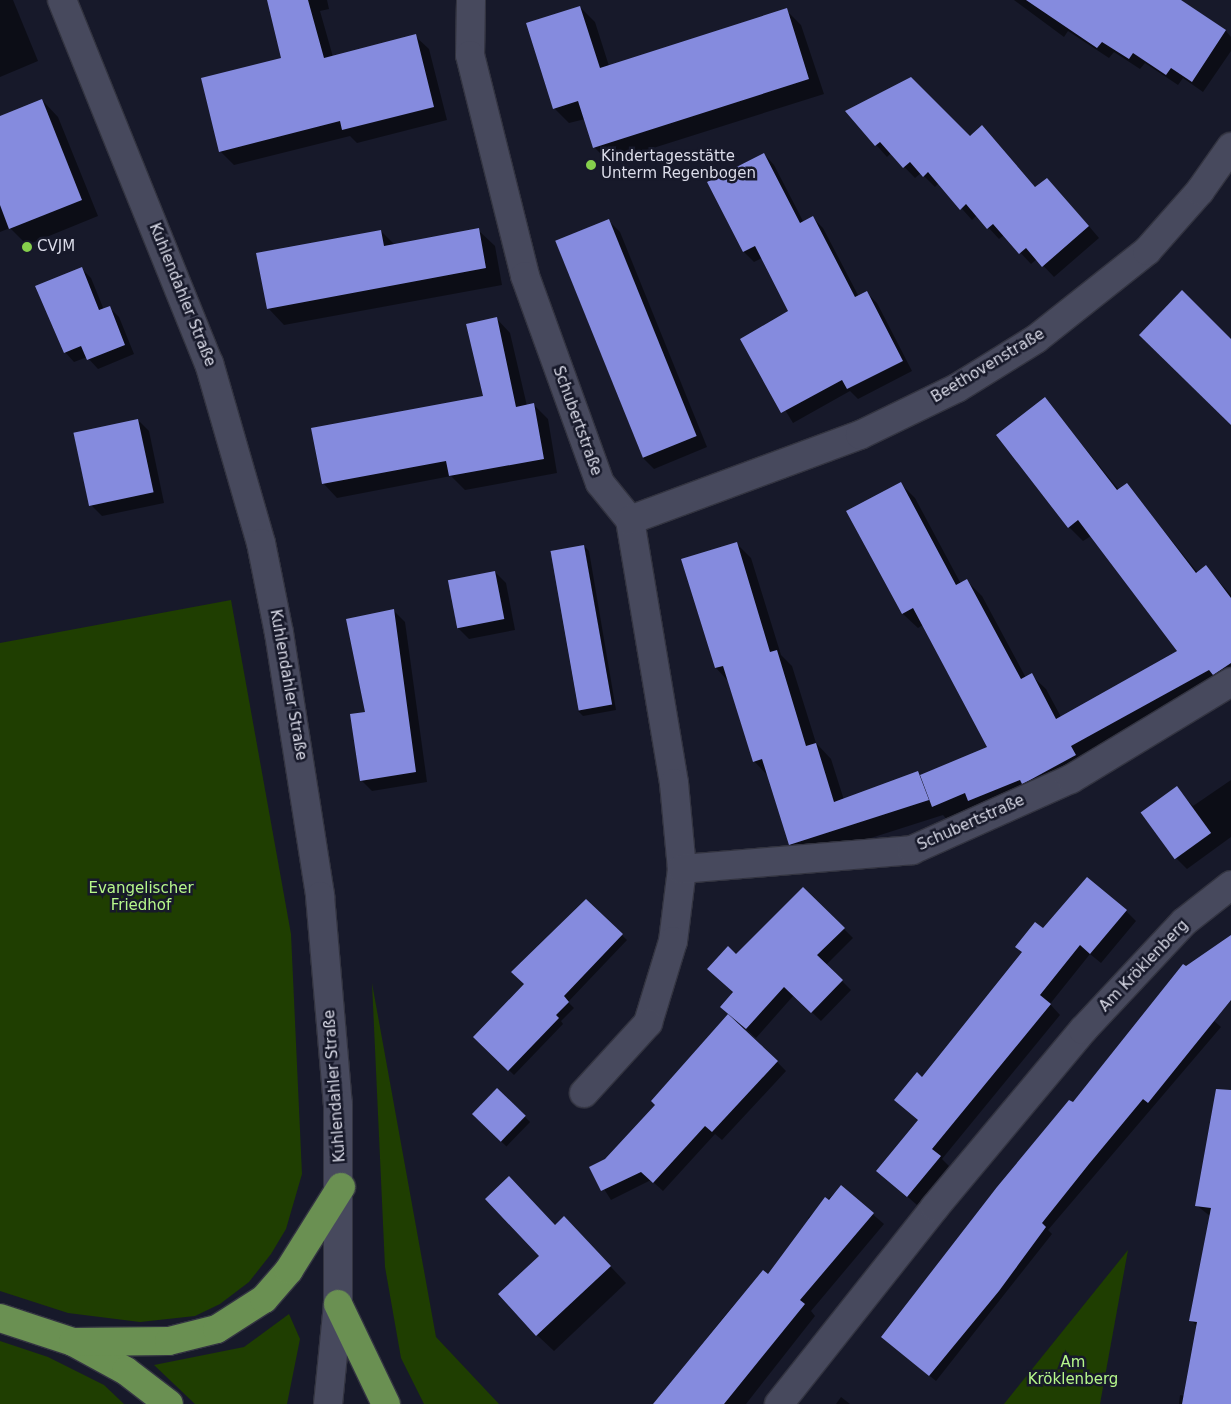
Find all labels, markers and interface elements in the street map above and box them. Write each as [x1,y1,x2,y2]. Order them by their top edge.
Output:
place label: Kindertagesstätte Unterm Regenbogen [601,147,756,182]
marker: Kindertagesstätte Unterm Regenbogen [585,159,597,171]
street label: Kuhlendahler Straße [145,221,219,369]
place label: CVJM [37,238,75,256]
marker: CVJM [21,241,33,253]
street label: Beethovenstraße [928,325,1048,407]
street label: Schubertstraße [549,364,605,478]
street label: Kuhlendahler Straße [266,608,310,762]
street label: Schubertstraße [915,791,1027,855]
park label: Evangelischer Friedhof [88,879,194,914]
street label: Am Kröklenberg [1096,916,1192,1016]
street label: Kuhlendahler Straße [321,1009,349,1163]
park label: Am Kröklenberg [1028,1353,1118,1388]

